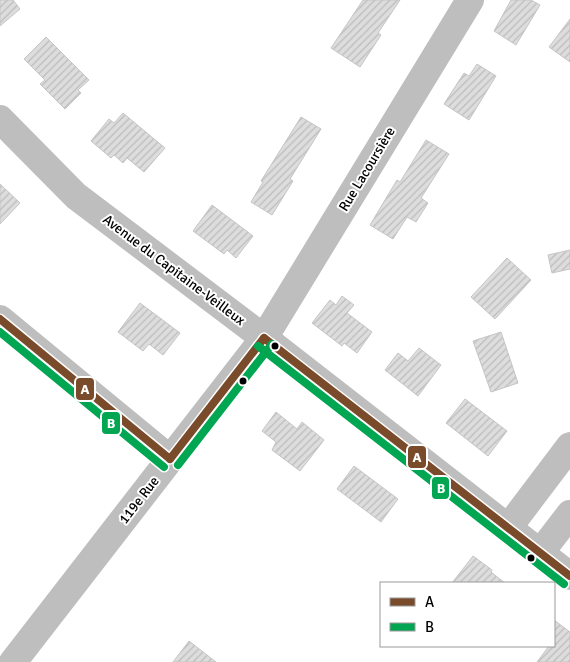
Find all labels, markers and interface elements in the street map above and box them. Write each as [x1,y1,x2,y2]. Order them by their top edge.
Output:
street label: Rue Lacoursière [335,124,399,214]
street label: Avenue du Capitaine-Veilleux [100,211,249,329]
unlabelled marker [270,341,280,351]
unlabelled marker [238,376,248,386]
line badge: A [75,377,95,401]
text: A [81,381,90,398]
line badge: B [101,411,121,435]
text: B [107,415,116,432]
line badge: A [407,445,427,469]
text: A [413,449,422,466]
street label: 119e Rue [115,473,163,527]
line badge: B [431,476,450,500]
text: B [437,480,446,497]
unlabelled marker [526,553,536,563]
legend [380,582,555,647]
text: A [425,593,434,611]
text: B [425,618,434,636]

